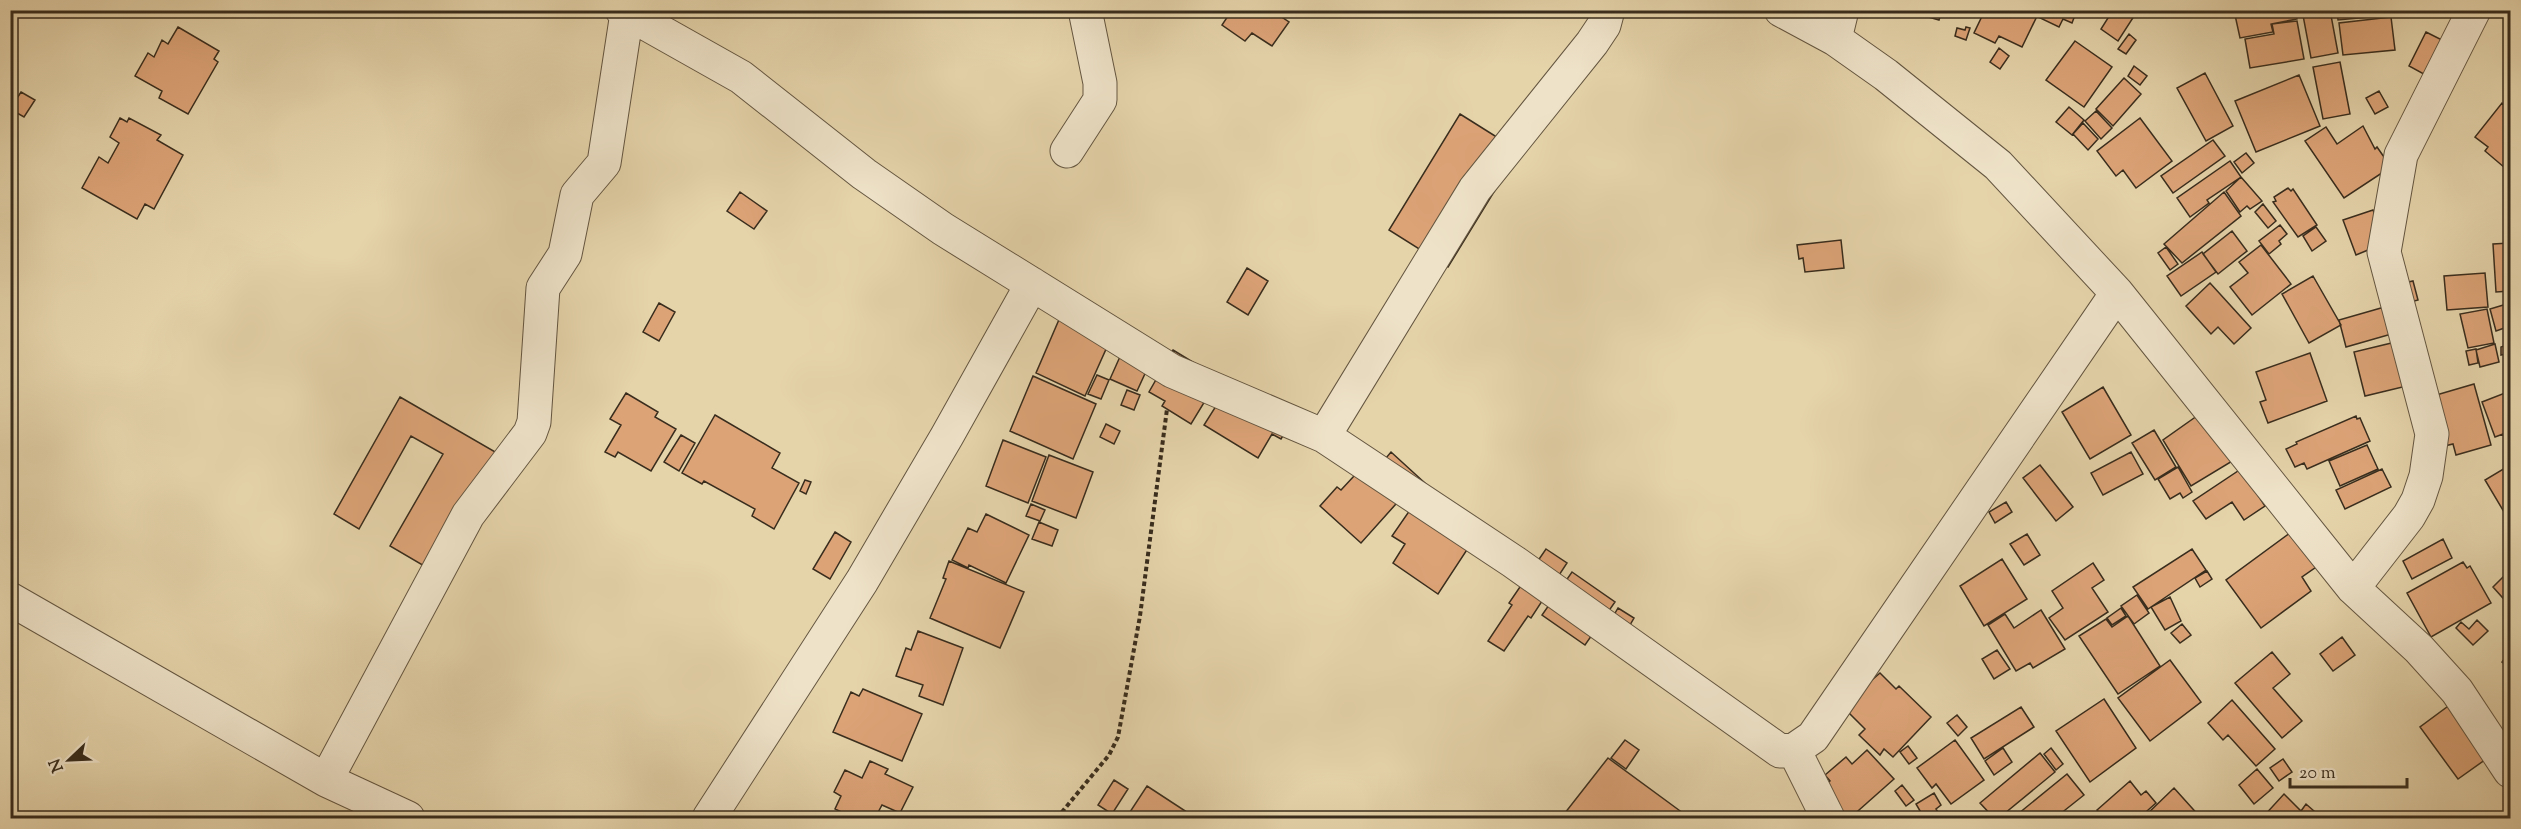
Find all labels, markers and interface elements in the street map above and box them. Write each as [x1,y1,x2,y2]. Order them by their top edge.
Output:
north arrow [39,730,99,790]
scale bar [2290,751,2407,789]
text: N [44,754,71,775]
text: 20 m [2299,761,2336,787]

